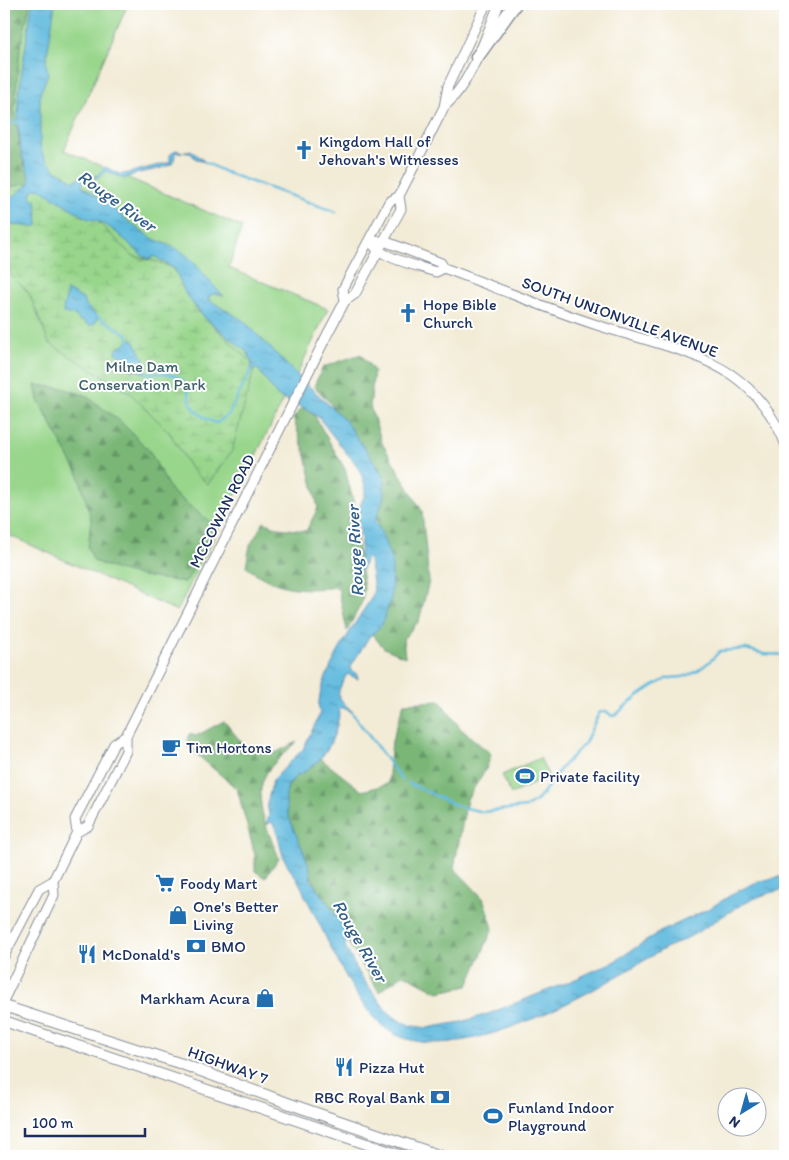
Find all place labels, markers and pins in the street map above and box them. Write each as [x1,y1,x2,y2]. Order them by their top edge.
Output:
place label: Kingdom Hall of Jehovah's Witnesses [319,132,459,169]
church icon: Kingdom Hall of Jehovah's Witnesses [293,139,315,161]
place label: Hope Bible Church [423,295,497,332]
church icon: Hope Bible Church [397,302,419,324]
cafe icon: Tim Hortons [160,736,182,758]
place label: Tim Hortons [186,738,272,757]
sports icon: Private facility [514,765,536,787]
place label: Private facility [540,767,640,786]
supermarket icon: Foody Mart [154,872,176,894]
place label: Foody Mart [180,874,258,893]
place label: One's Better Living [193,897,279,934]
shop icon: One's Better Living [167,904,189,926]
bank icon: BMO [185,935,207,957]
place label: BMO [211,937,246,956]
restaurant icon: McDonald's [76,943,98,965]
place label: McDonald's [102,945,180,964]
shop icon: Markham Acura [254,987,276,1009]
place label: Markham Acura [140,989,251,1008]
restaurant icon: Pizza Hut [333,1056,355,1078]
place label: Pizza Hut [359,1058,424,1077]
bank icon: RBC Royal Bank [429,1086,451,1108]
place label: RBC Royal Bank [314,1088,426,1107]
place label: Funland Indoor Playground [508,1098,614,1135]
sports icon: Funland Indoor Playground [482,1105,504,1127]

